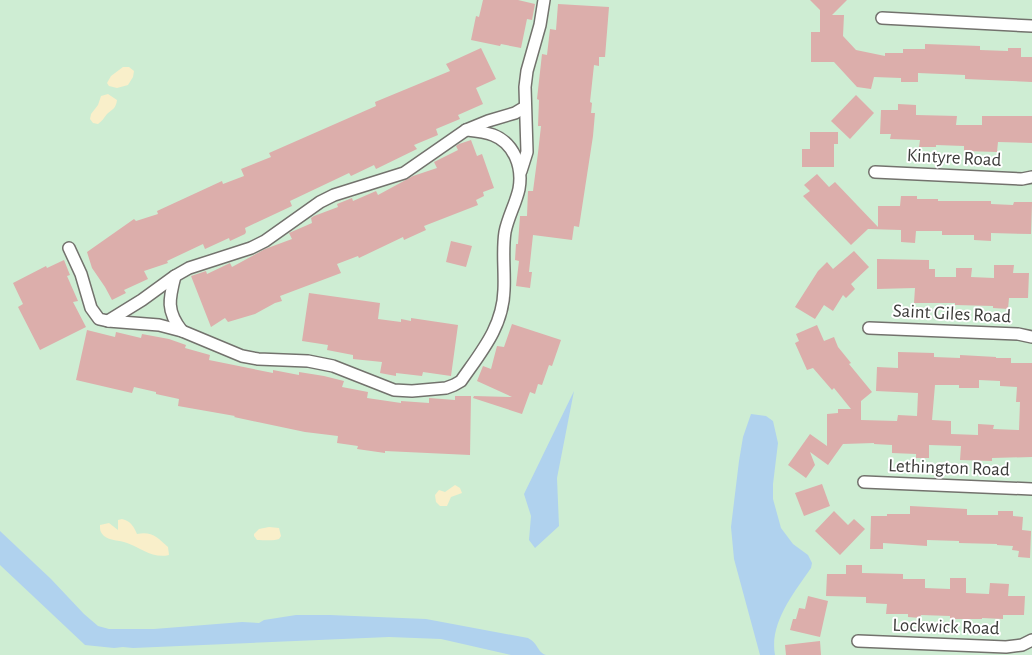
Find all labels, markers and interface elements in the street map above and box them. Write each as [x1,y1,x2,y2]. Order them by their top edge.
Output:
street label: Kintyre Road [906,146,1002,170]
street label: Saint Giles Road [892,301,1012,327]
street label: Lethington Road [888,456,1010,480]
street label: Lockwick Road [892,616,1000,638]

